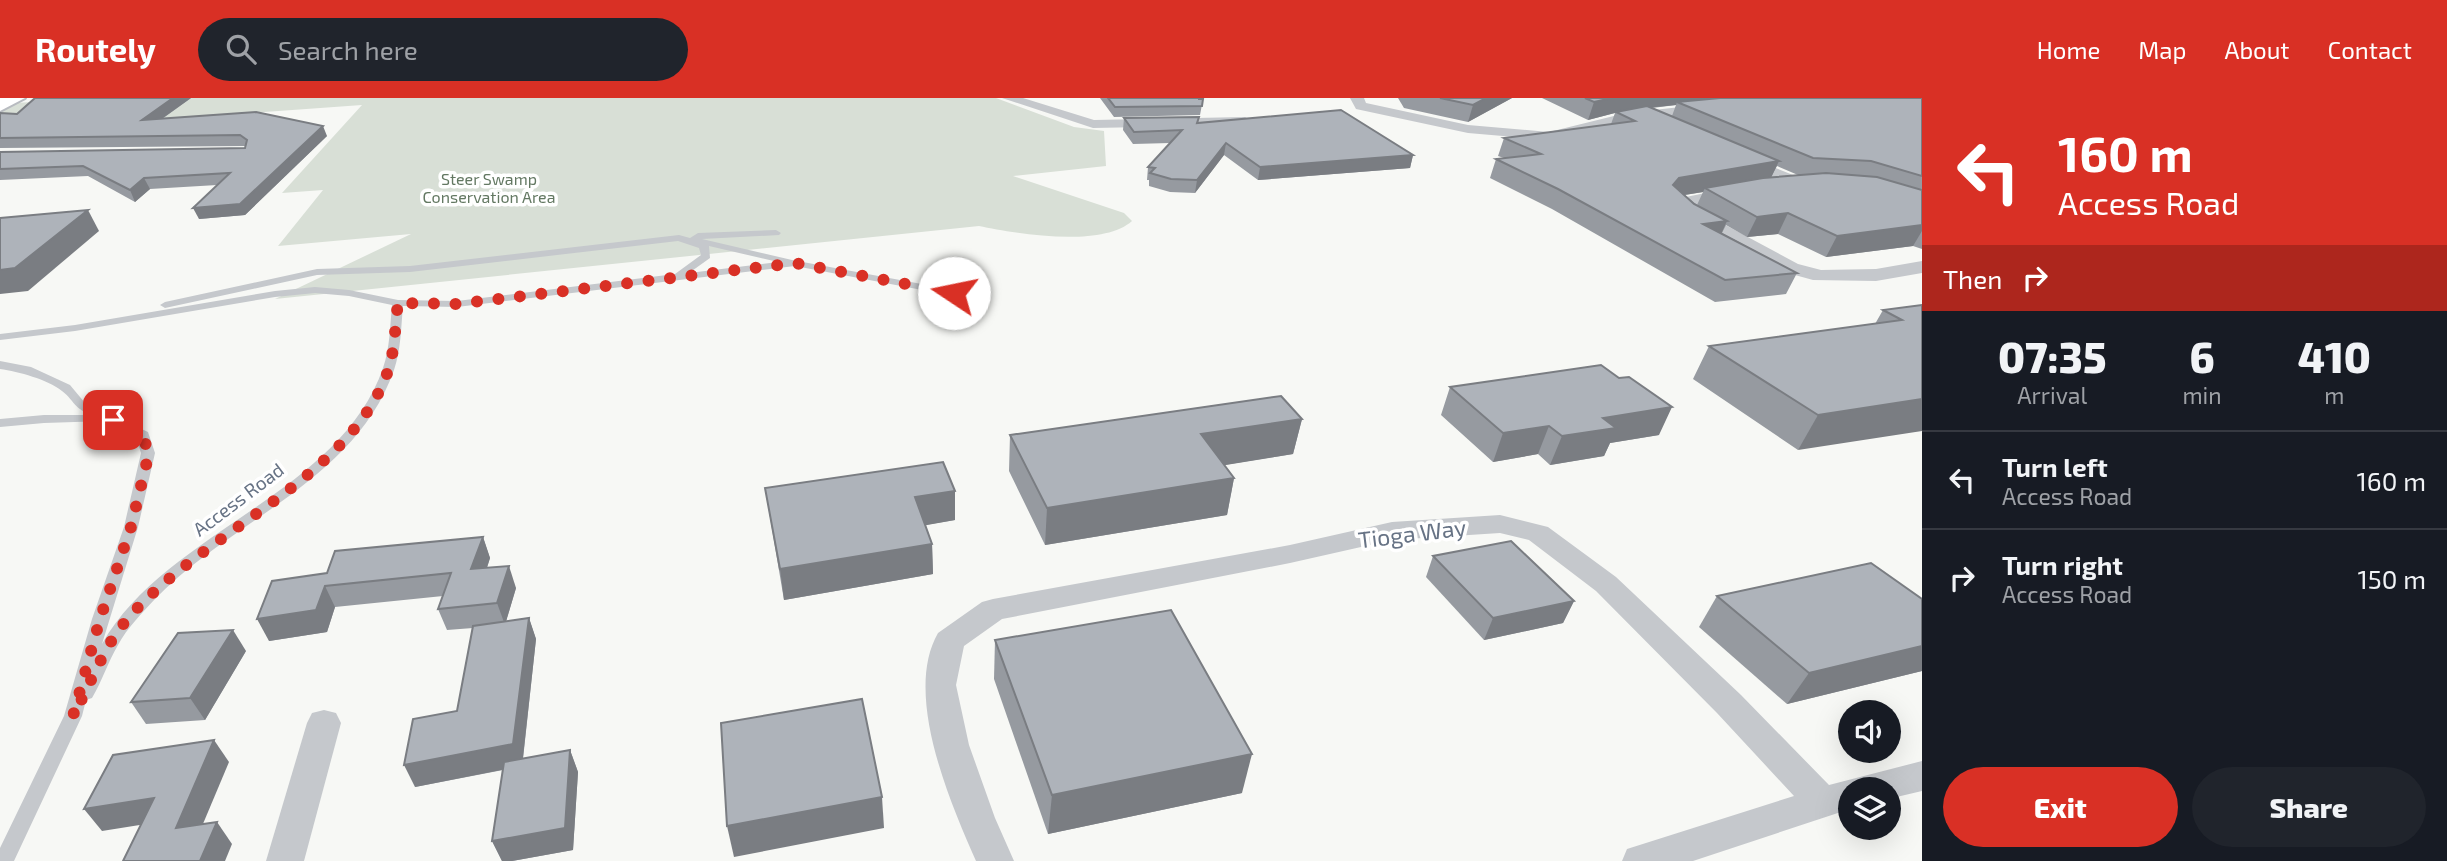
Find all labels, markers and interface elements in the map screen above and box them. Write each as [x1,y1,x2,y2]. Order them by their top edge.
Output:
search box [198,18,688,81]
text: Routely [35,29,156,69]
icon: search [222,30,260,68]
text: Search here [278,34,418,65]
text: Home [2037,35,2100,64]
text: Map [2138,35,2186,64]
text: About [2224,35,2290,64]
text: Contact [2328,35,2412,64]
text: 160 m [2058,123,2193,182]
icon: left [1943,126,2034,217]
park label: Steer Swamp Conservation Area [423,169,556,206]
text: Access Road [2058,183,2239,221]
position arrow [917,256,991,330]
icon: right [2016,259,2054,297]
text: Then [1943,263,2002,294]
text: 07:35 [1998,331,2107,381]
text: 6 [2189,331,2215,381]
text: 410 [2298,331,2371,381]
text: Arrival [2017,381,2087,409]
text: min [2182,381,2222,409]
text: m [2324,381,2344,409]
pin [83,390,143,450]
icon: arrive [94,401,132,439]
text: Turn left [2002,451,2108,482]
street label: Access Road [188,457,288,541]
icon: left [1943,461,1981,499]
text: 160 m [2357,465,2426,496]
text: Access Road [2002,482,2132,510]
street label: Tioga Way [1356,512,1468,554]
text: Turn right [2002,549,2123,580]
icon: right [1943,559,1981,597]
text: 150 m [2357,563,2426,594]
text: Access Road [2002,580,2132,608]
map controls [1838,700,1901,840]
button: sound [1838,700,1901,763]
button: Exit [1943,767,2178,847]
button: Share [2192,767,2426,847]
button: layers [1838,777,1901,840]

